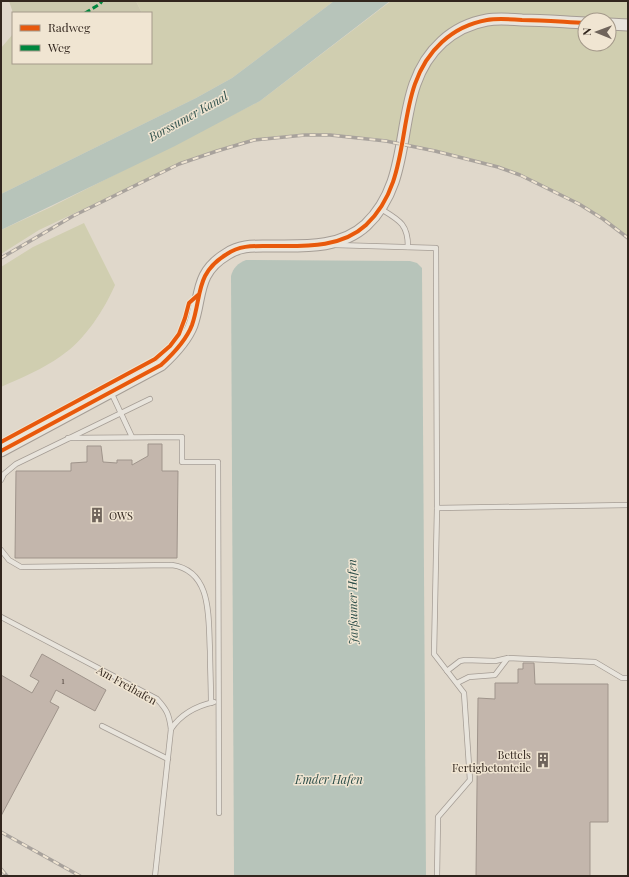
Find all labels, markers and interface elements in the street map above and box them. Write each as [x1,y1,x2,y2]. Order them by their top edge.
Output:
legend [12,12,152,64]
north arrow [577,12,617,52]
text: Radweg [48,19,91,35]
text: N [579,28,594,36]
text: Weg [47,39,71,55]
water label: Borssumer Kanal [145,87,231,145]
building icon: OWS [88,506,106,524]
place label: OWS [109,508,133,523]
water label: Jarßumer Hafen [343,559,361,645]
street label: Am Freihafen [93,662,160,708]
house number: 1 [61,674,65,686]
place label: Bettels Fertigbetonteile [452,747,531,775]
building icon: Bettels Fertigbetonteile [534,751,552,769]
water label: Emder Hafen [294,771,363,787]

